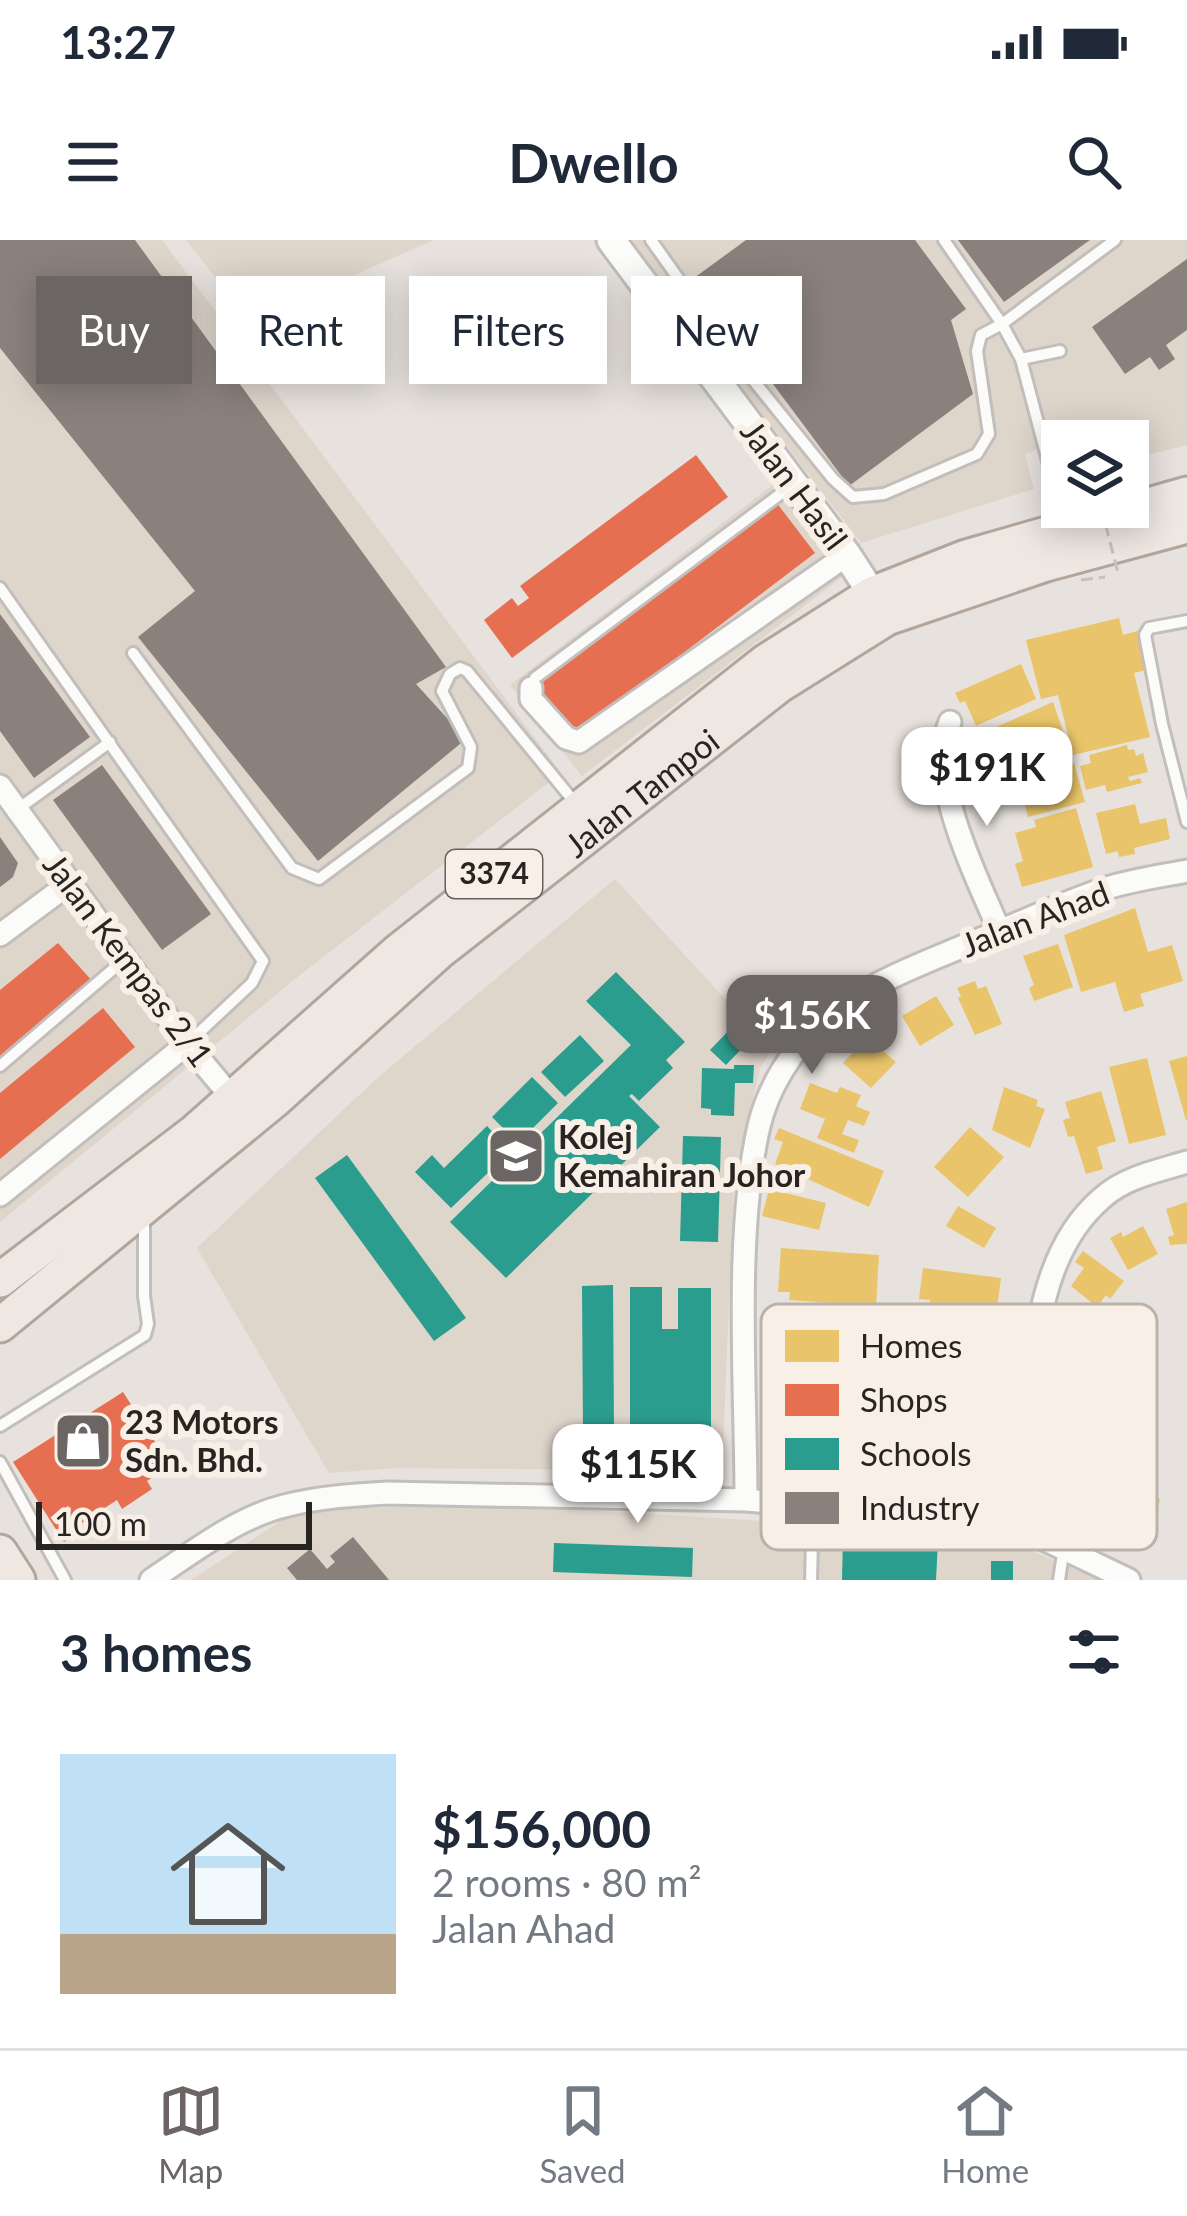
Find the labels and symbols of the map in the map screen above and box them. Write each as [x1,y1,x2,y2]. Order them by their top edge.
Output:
street label: Jalan Hasil [733,412,856,557]
street label: Jalan Tampoi [556,720,726,865]
pin: $191K [903,727,1071,829]
street label: Jalan Kempas 2/1 [36,845,222,1074]
road number: 3374 [446,850,542,898]
street label: Jalan Ahad [955,872,1114,965]
pin: $156K [728,975,896,1077]
place label: Kolej Kemahiran Johor [558,1116,806,1194]
school or university icon: Kolej Kemahiran Johor [485,1125,547,1187]
legend [761,1304,1157,1550]
text: Homes [860,1325,962,1365]
text: Shops [860,1379,948,1419]
place label: 23 Motors Sdn. Bhd. [125,1401,278,1479]
shop icon: 23 Motors Sdn. Bhd. [52,1410,114,1472]
pin: $115K [554,1424,722,1526]
text: Schools [860,1433,971,1473]
text: Industry [860,1487,979,1527]
scale bar [36,1496,312,1549]

